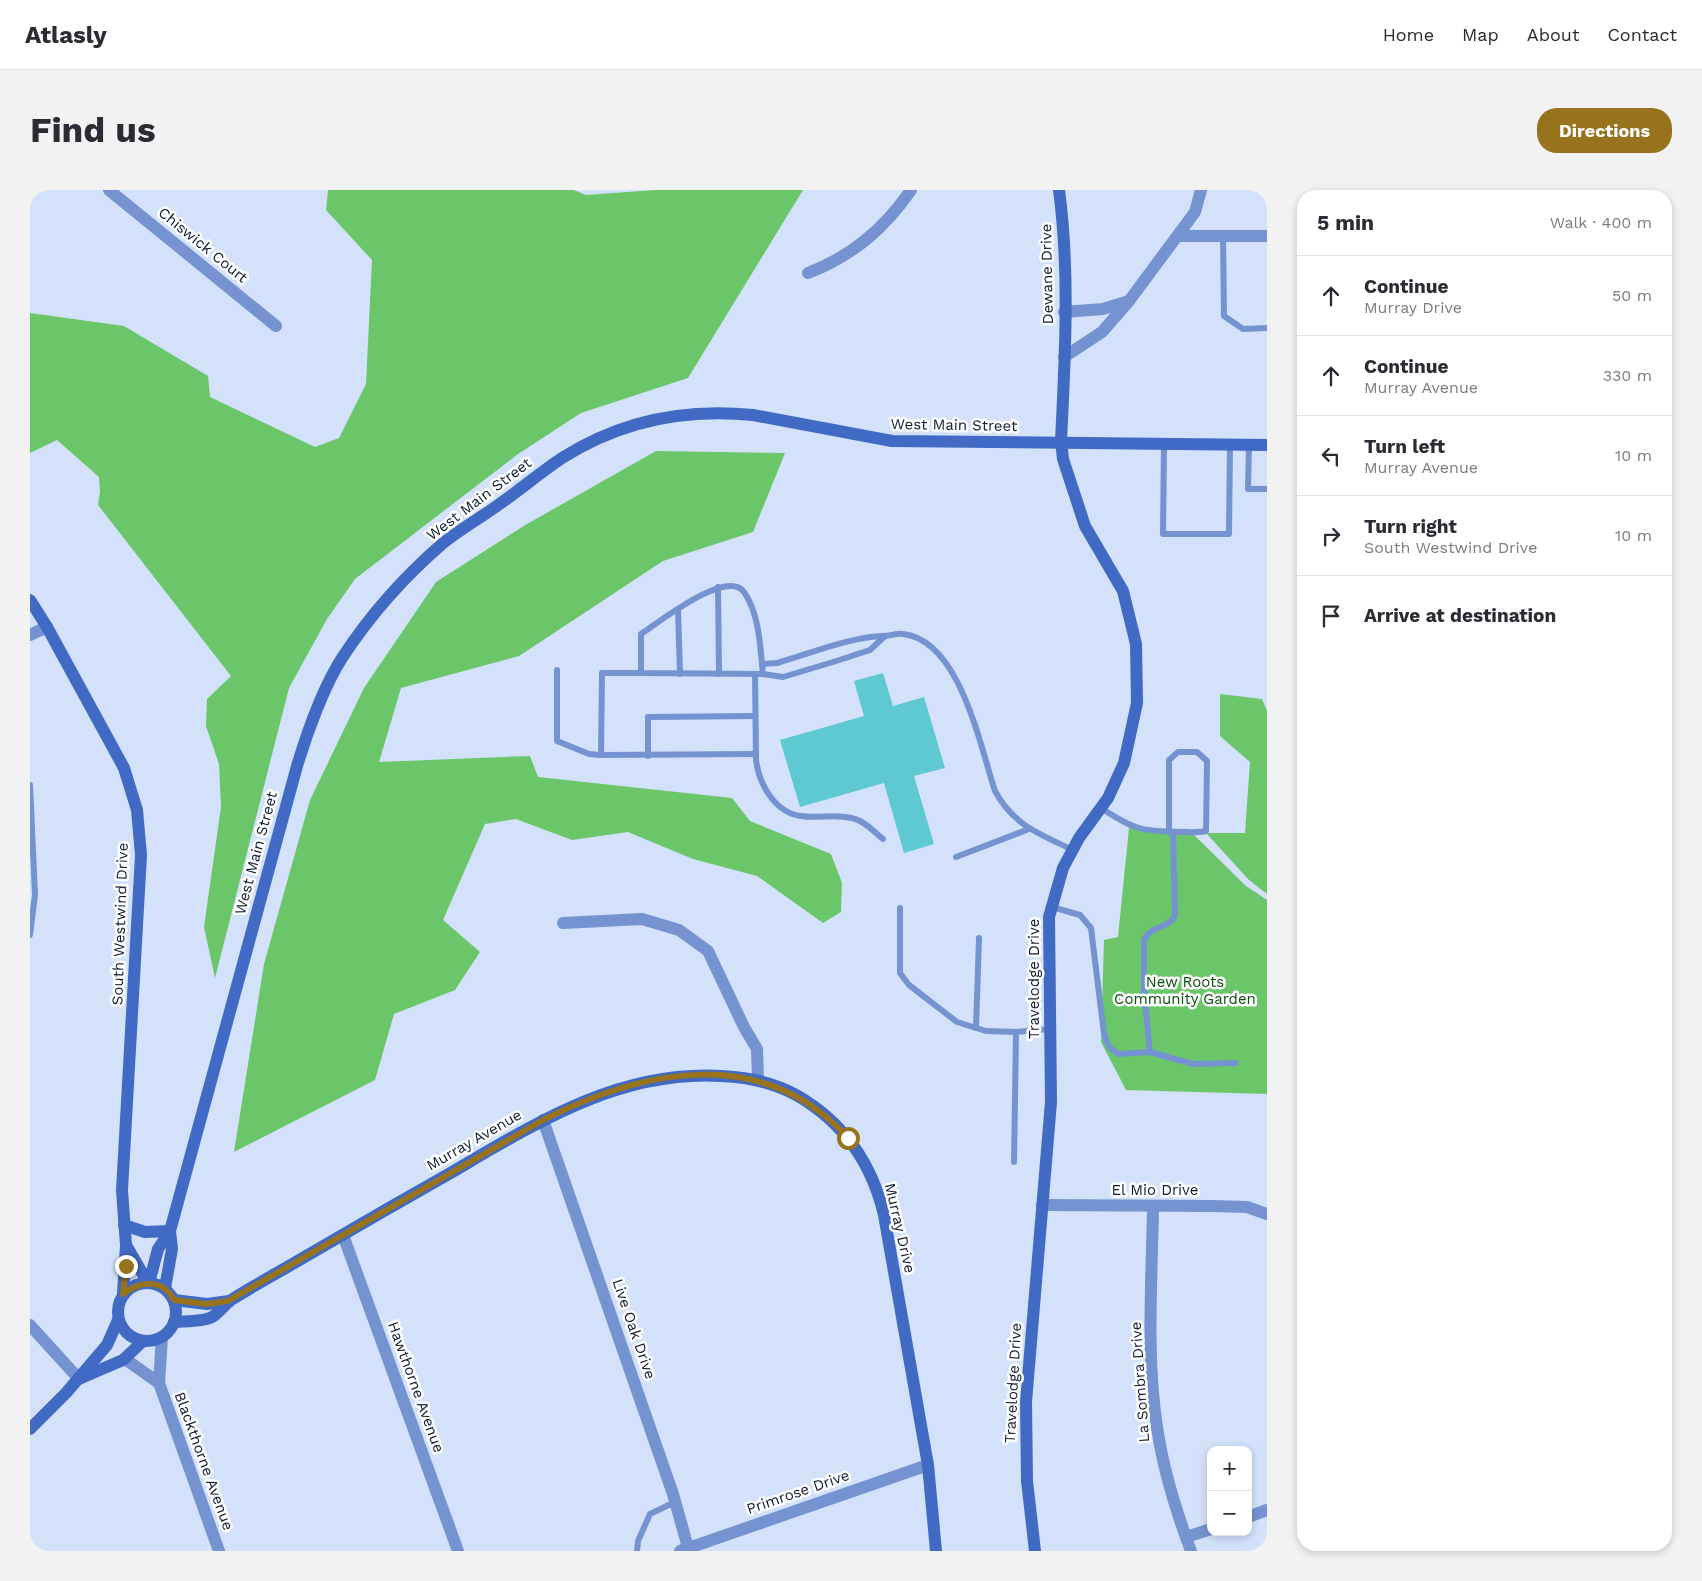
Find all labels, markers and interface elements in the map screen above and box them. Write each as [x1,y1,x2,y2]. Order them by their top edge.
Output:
text: Atlasly [25,21,107,49]
text: Home [1383,24,1434,45]
text: Map [1462,24,1499,45]
text: About [1527,24,1579,45]
text: Contact [1607,24,1677,45]
button: Directions [1537,108,1672,153]
text: Find us [30,109,156,151]
street label: Chiswick Court [155,203,252,287]
text: 5 min [1317,210,1374,235]
text: Walk · 400 m [1550,213,1652,232]
street label: Dewane Drive [1037,224,1057,324]
text: Continue [1364,275,1448,298]
icon: ahead [1317,282,1345,310]
text: 50 m [1612,286,1652,305]
text: Murray Drive [1364,298,1462,317]
text: Continue [1364,355,1448,378]
icon: ahead [1317,362,1345,390]
text: 330 m [1603,366,1652,385]
text: Murray Avenue [1364,378,1478,397]
street label: West Main Street [891,415,1018,435]
text: Turn left [1364,435,1445,458]
icon: left [1317,442,1345,470]
text: 10 m [1615,446,1652,465]
street label: West Main Street [423,453,536,544]
text: Murray Avenue [1364,458,1478,477]
text: Turn right [1364,515,1457,538]
icon: right [1317,522,1345,550]
text: 10 m [1615,526,1652,545]
text: South Westwind Drive [1364,538,1537,557]
icon: arrive [1317,602,1345,630]
text: Arrive at destination [1364,604,1556,627]
street label: West Main Street [231,789,281,916]
street label: South Westwind Drive [108,842,132,1006]
street label: Travelodge Drive [1025,919,1043,1039]
park label: New Roots Community Garden [1114,973,1256,1008]
street label: Murray Avenue [423,1105,525,1175]
route start [837,1127,860,1150]
street label: Murray Drive [881,1181,919,1275]
street label: El Mio Drive [1112,1181,1198,1199]
route end [115,1255,138,1278]
street label: Live Oak Drive [608,1277,660,1381]
street label: Hawthorne Avenue [384,1319,448,1455]
street label: La Sombra Drive [1127,1321,1153,1443]
street label: Travelodge Drive [1001,1322,1025,1444]
street label: Blackthorne Avenue [171,1389,237,1533]
map controls [1207,1446,1252,1536]
button: + [1207,1446,1252,1491]
street label: Primrose Drive [744,1466,852,1518]
button: − [1207,1491,1252,1536]

